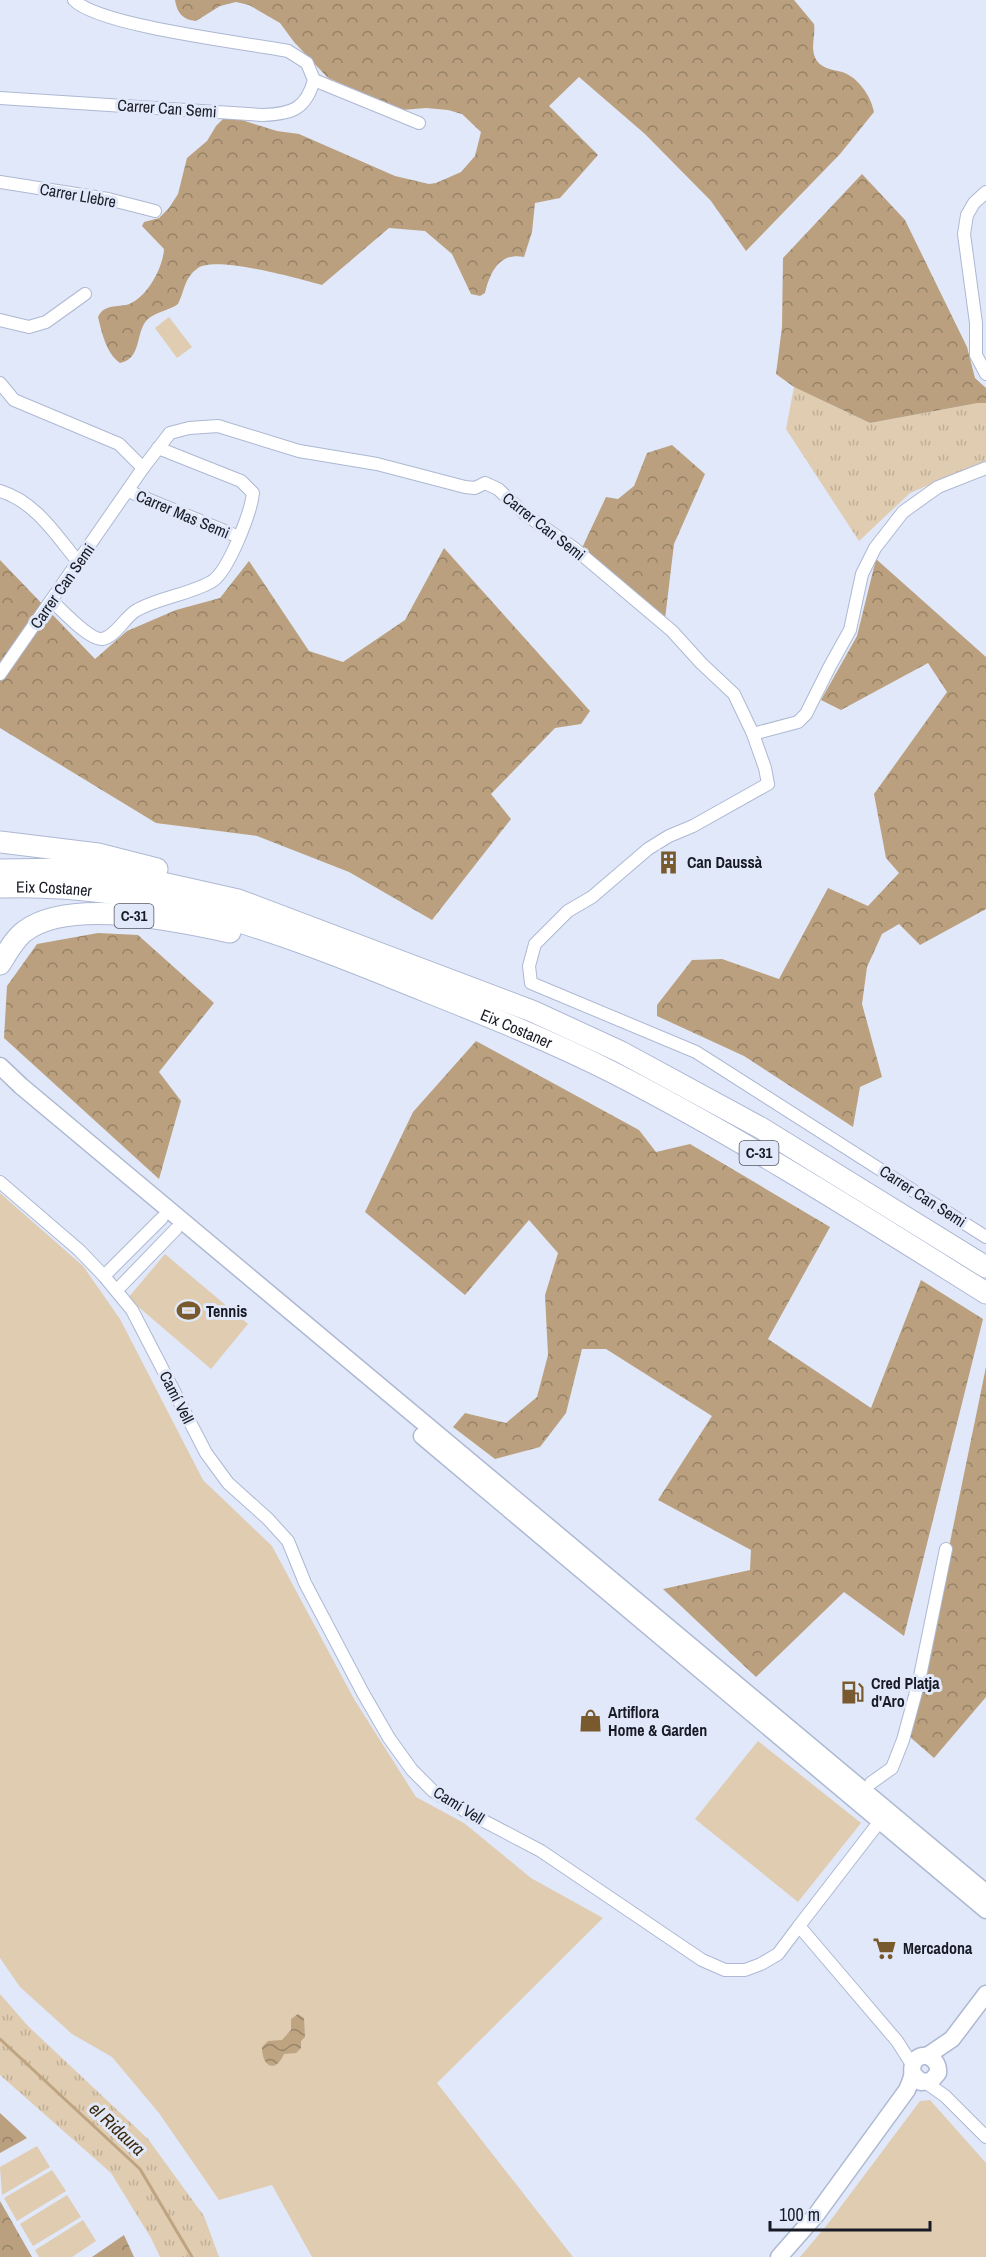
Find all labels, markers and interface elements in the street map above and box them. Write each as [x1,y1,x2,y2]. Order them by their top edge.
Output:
street label: Carrer Can Semi [117,94,217,122]
street label: Carrer Llebre [38,177,118,213]
street label: Carrer Mas Semi [133,484,233,544]
street label: Carrer Can Semi [498,487,590,565]
street label: Carrer Can Semi [25,539,99,633]
building icon: Can Daussà [656,849,682,875]
place label: Can Daussà [687,851,763,873]
street label: Eix Costaner [16,876,94,901]
road number: C-31 [114,904,154,928]
street label: Eix Costaner [477,1003,556,1054]
road number: C-31 [740,1141,778,1165]
street label: Carrer Can Semi [875,1160,971,1232]
sports icon: Tennis [175,1298,201,1324]
place label: Tennis [206,1300,247,1322]
street label: Camí Vell [154,1367,200,1427]
place label: Cred Platja d'Aro [871,1672,940,1712]
fuel station icon: Cred Platja d'Aro [840,1679,866,1705]
place label: Artiflora Home & Garden [608,1701,707,1741]
shop icon: Artiflora Home & Garden [577,1708,603,1734]
street label: Camí Vell [429,1781,489,1829]
supermarket icon: Mercadona [872,1935,898,1961]
place label: Mercadona [903,1937,973,1959]
water label: el Ridaura [84,2096,151,2161]
scale bar [770,2194,930,2232]
text: 100 m [779,2202,820,2227]

